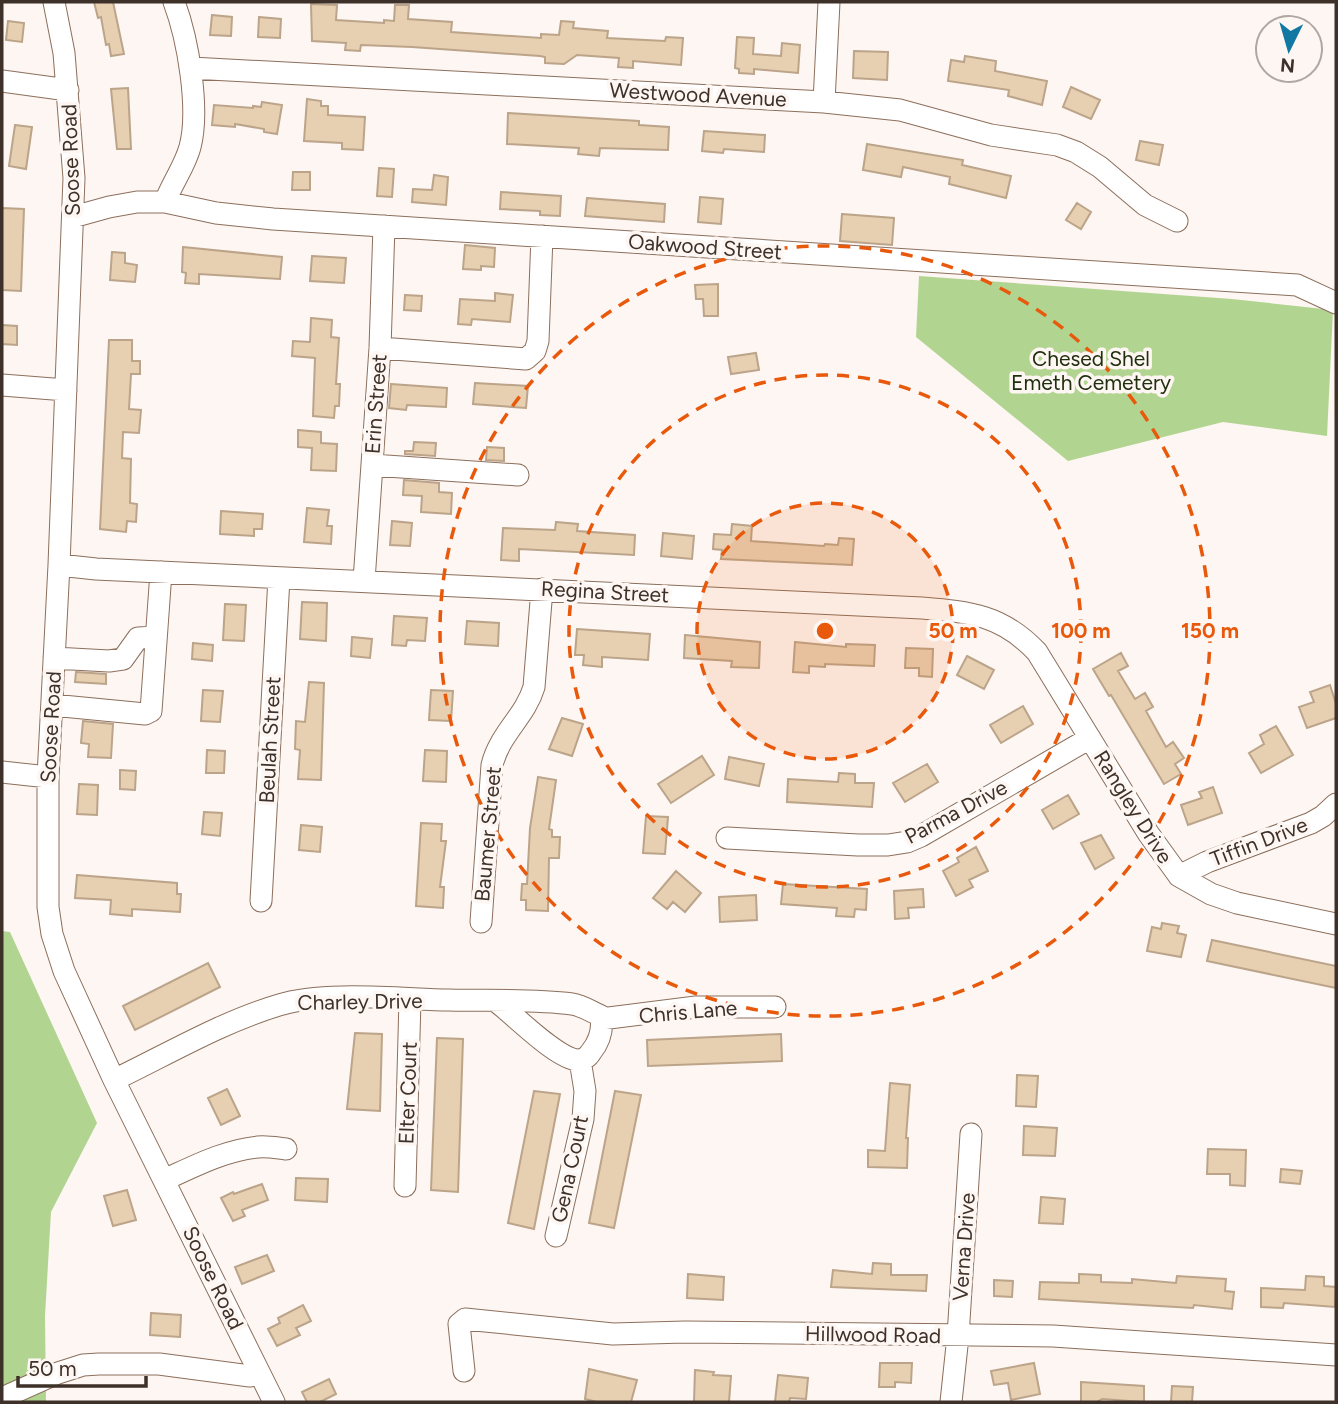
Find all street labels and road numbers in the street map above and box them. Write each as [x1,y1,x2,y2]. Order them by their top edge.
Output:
street label: Westwood Avenue [609,77,787,112]
street label: Soose Road [56,104,85,216]
street label: Oakwood Street [627,229,783,264]
street label: Erin Street [360,353,391,455]
street label: Regina Street [540,576,670,607]
street label: Soose Road [35,670,66,784]
street label: Beulah Street [254,676,285,804]
street label: Rangley Drive [1089,746,1178,868]
street label: Baumer Street [469,765,506,903]
street label: Parma Drive [900,774,1011,849]
street label: Tiffin Drive [1207,812,1311,872]
street label: Charley Drive [297,988,423,1015]
street label: Chris Lane [638,995,738,1028]
street label: Elter Court [393,1041,422,1145]
street label: Gena Court [546,1113,593,1225]
street label: Verna Drive [947,1192,980,1302]
street label: Soose Road [178,1222,249,1334]
street label: Hillwood Road [805,1321,941,1348]

